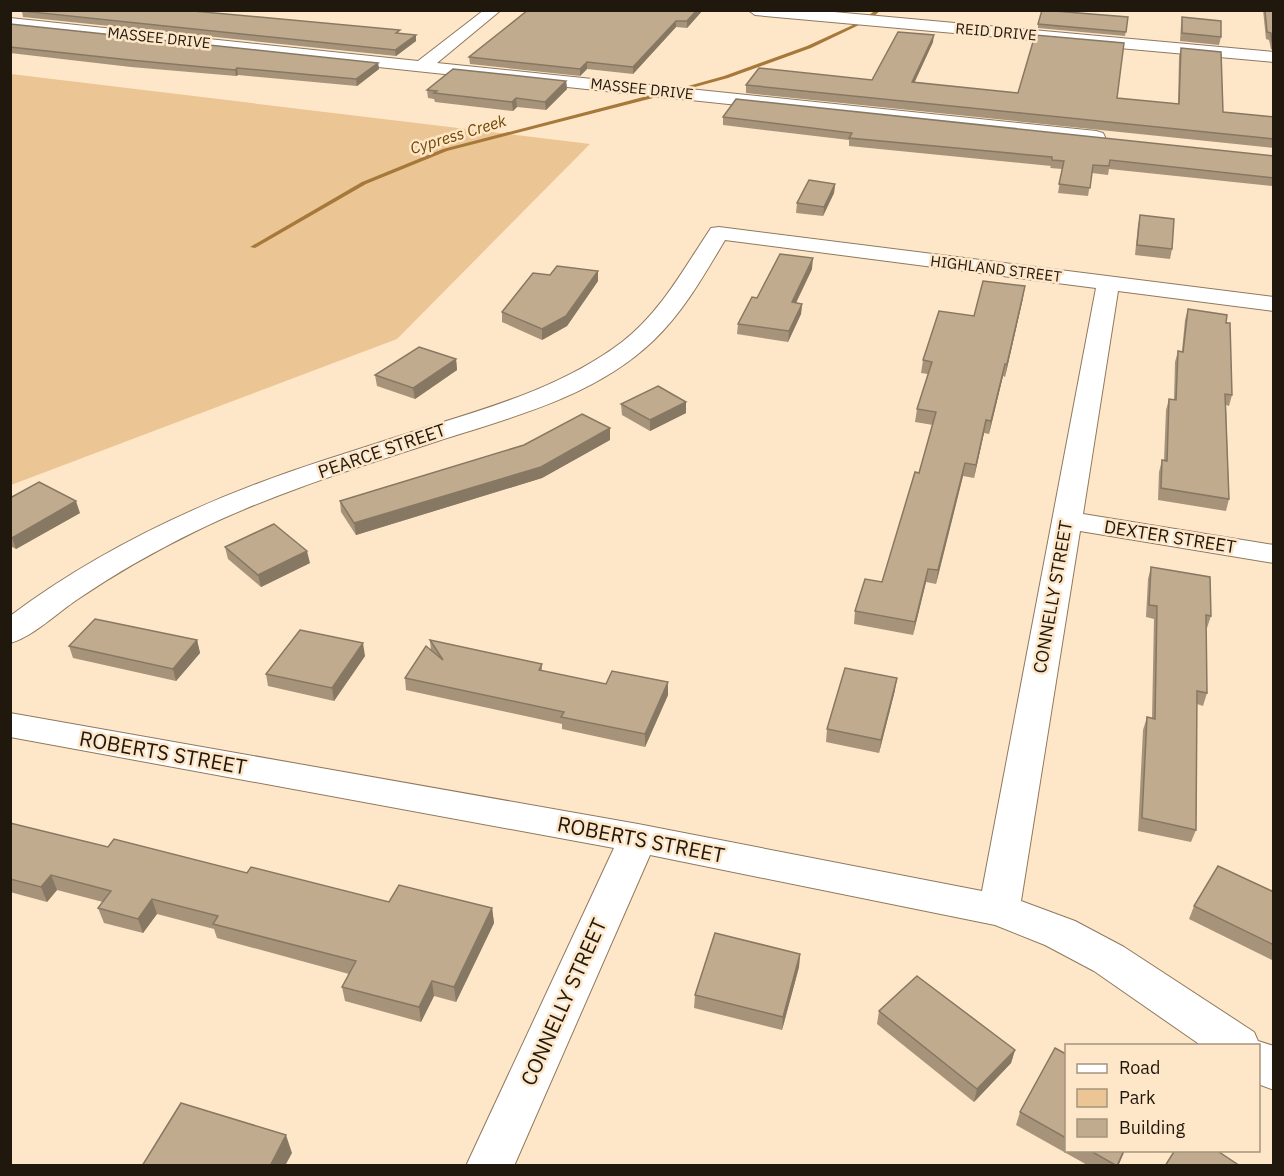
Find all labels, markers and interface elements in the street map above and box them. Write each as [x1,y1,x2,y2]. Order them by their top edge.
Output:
street label: REID DRIVE [955,18,1037,45]
street label: MASSEE DRIVE [107,23,212,52]
street label: MASSEE DRIVE [590,74,695,103]
water label: Cypress Creek [408,110,509,158]
street label: HIGHLAND STREET [929,251,1063,286]
street label: PEARCE STREET [315,418,449,483]
street label: DEXTER STREET [1102,515,1238,558]
street label: CONNELLY STREET [1028,519,1077,675]
street label: ROBERTS STREET [77,723,249,781]
street label: ROBERTS STREET [555,809,727,869]
street label: CONNELLY STREET [514,914,613,1090]
legend [1065,1044,1260,1152]
text: Road [1119,1056,1160,1079]
text: Park [1119,1086,1156,1109]
text: Building [1119,1116,1186,1139]

